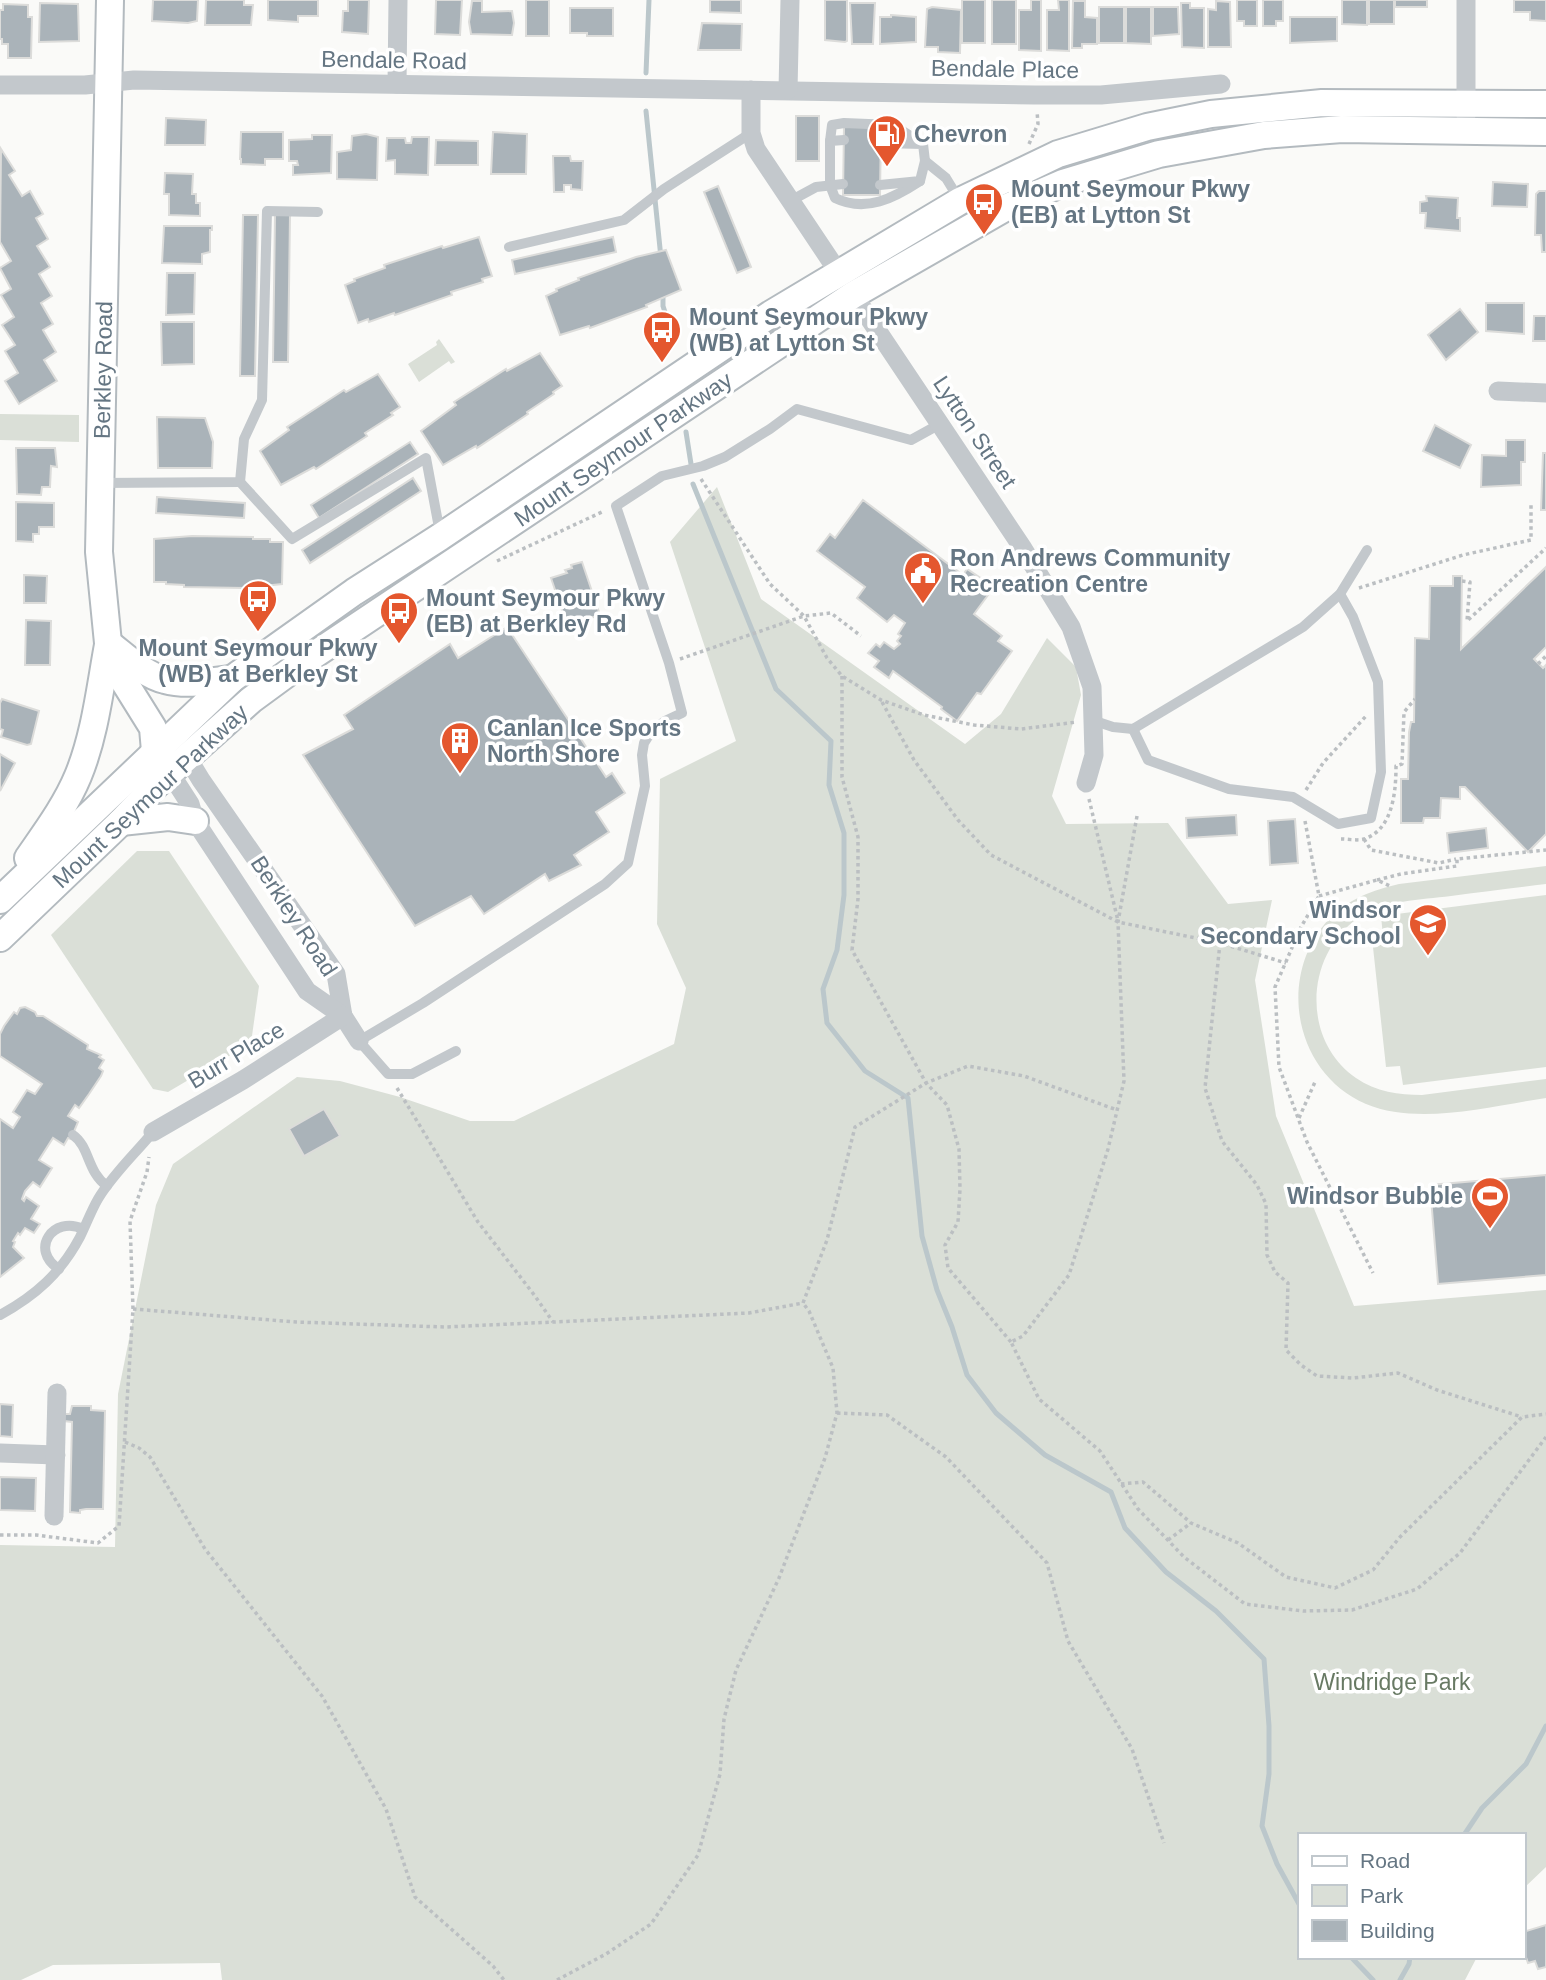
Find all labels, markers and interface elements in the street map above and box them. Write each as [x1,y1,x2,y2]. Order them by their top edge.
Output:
street label: Bendale Road [321,46,467,74]
street label: Bendale Place [931,55,1079,83]
fuel station icon: Chevron [866,113,908,168]
place label: Chevron [914,121,1007,147]
place label: Mount Seymour Pkwy (EB) at Lytton St [1011,176,1250,228]
bus stop icon: Mount Seymour Pkwy (EB) at Lytton St [963,181,1005,236]
street label: Berkley Road [89,301,117,439]
place label: Mount Seymour Pkwy (WB) at Lytton St [689,304,928,356]
bus stop icon: Mount Seymour Pkwy (WB) at Lytton St [641,309,683,364]
street label: Mount Seymour Parkway [509,366,737,532]
street label: Lytton Street [928,371,1022,493]
place label: Ron Andrews Community Recreation Centre [950,545,1230,597]
public building icon: Ron Andrews Community Recreation Centre [902,550,944,605]
bus stop icon: Mount Seymour Pkwy (WB) at Berkley St [237,578,279,633]
place label: Mount Seymour Pkwy (EB) at Berkley Rd [426,585,665,637]
bus stop icon: Mount Seymour Pkwy (EB) at Berkley Rd [378,590,420,645]
place label: Mount Seymour Pkwy (WB) at Berkley St [139,635,378,687]
street label: Mount Seymour Parkway [47,699,253,893]
place label: Canlan Ice Sports North Shore [487,715,681,767]
building icon: Canlan Ice Sports North Shore [439,720,481,775]
street label: Berkley Road [245,851,343,981]
place label: Windsor Secondary School [1200,897,1401,949]
school or university icon: Windsor Secondary School [1407,902,1449,957]
street label: Burr Place [183,1016,289,1094]
sports icon: Windsor Bubble [1469,1175,1511,1230]
place label: Windsor Bubble [1287,1183,1463,1209]
park label: Windridge Park [1313,1669,1471,1695]
legend [1298,1833,1525,1959]
text: Road [1360,1849,1410,1872]
text: Park [1360,1884,1404,1907]
text: Building [1360,1919,1435,1942]

